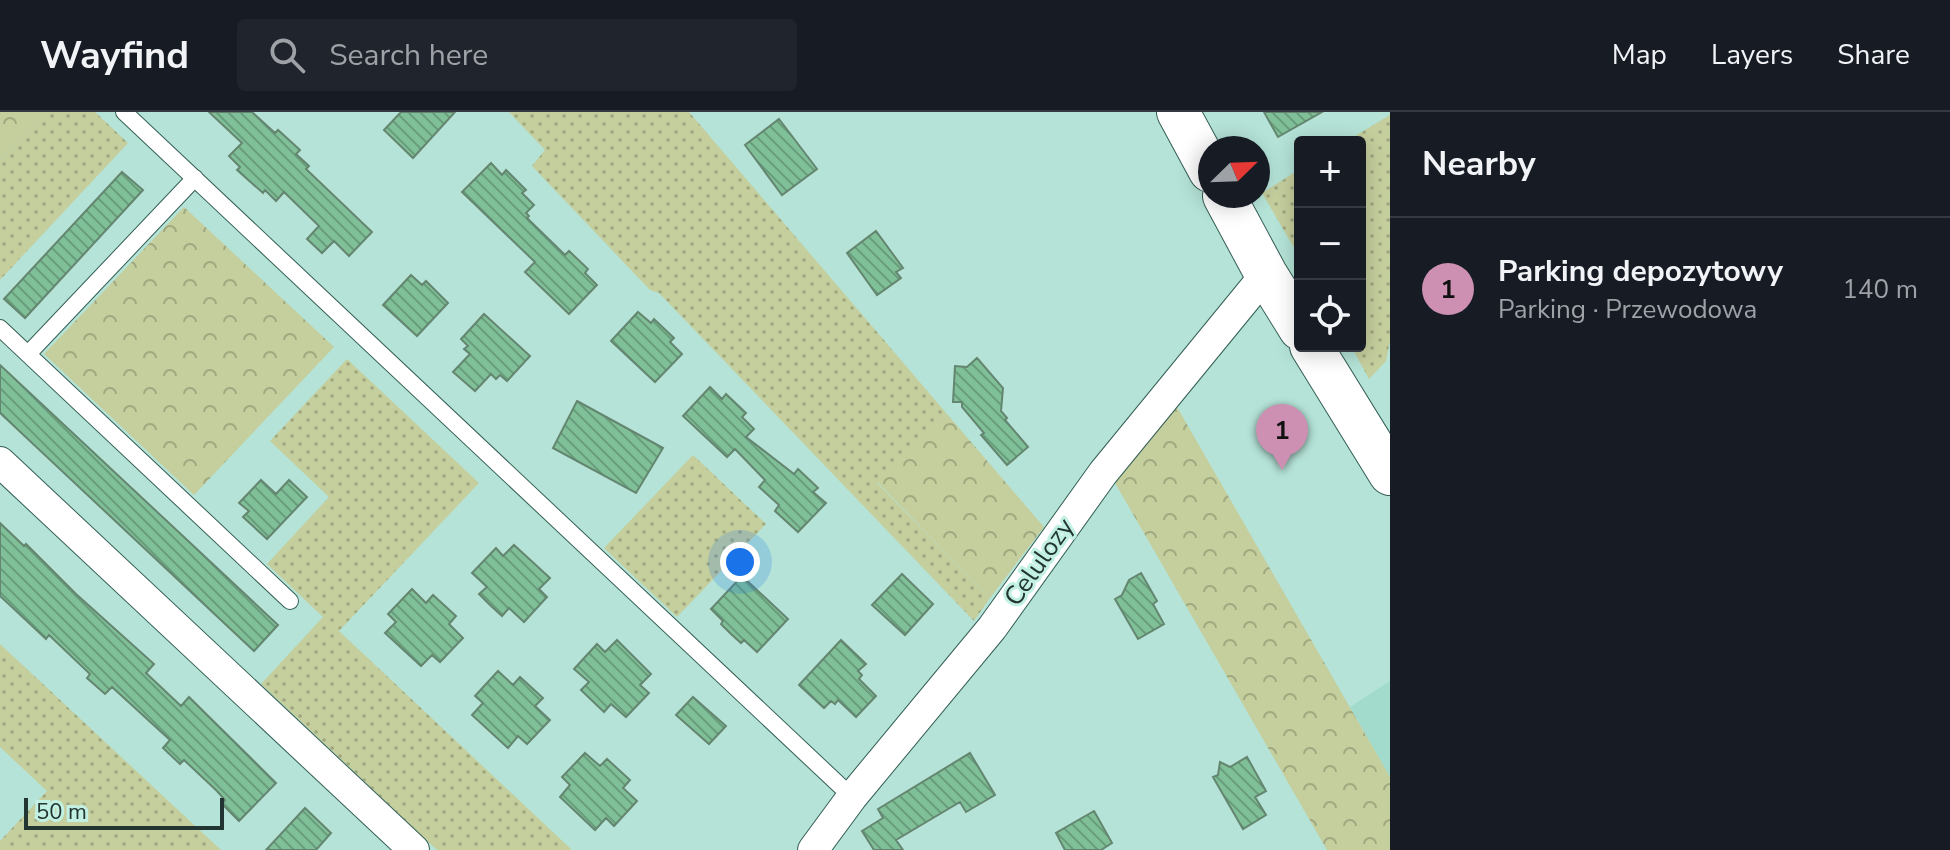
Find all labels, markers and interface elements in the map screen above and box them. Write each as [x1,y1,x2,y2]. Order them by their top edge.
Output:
search box [237,19,797,91]
text: Wayfind [40,30,189,81]
icon: search [265,33,309,77]
text: Search here [329,35,488,76]
text: Map [1612,36,1667,74]
text: Layers [1711,36,1793,74]
text: Share [1837,36,1910,74]
north arrow [1198,136,1270,208]
map controls [1294,136,1366,352]
button: + [1294,136,1366,208]
text: Nearby [1422,141,1536,187]
button: − [1294,208,1366,280]
text: Parking depozytowy [1498,251,1783,292]
text: 1 [1440,272,1456,307]
text: 140 m [1842,272,1918,307]
button: locate [1294,280,1366,352]
text: Parking · Przewodowa [1498,292,1757,327]
pin: 1 [1256,404,1308,470]
street label: Celulozy [996,511,1082,613]
your location [720,542,760,582]
scale bar [24,794,224,830]
text: 50 m [36,797,87,827]

